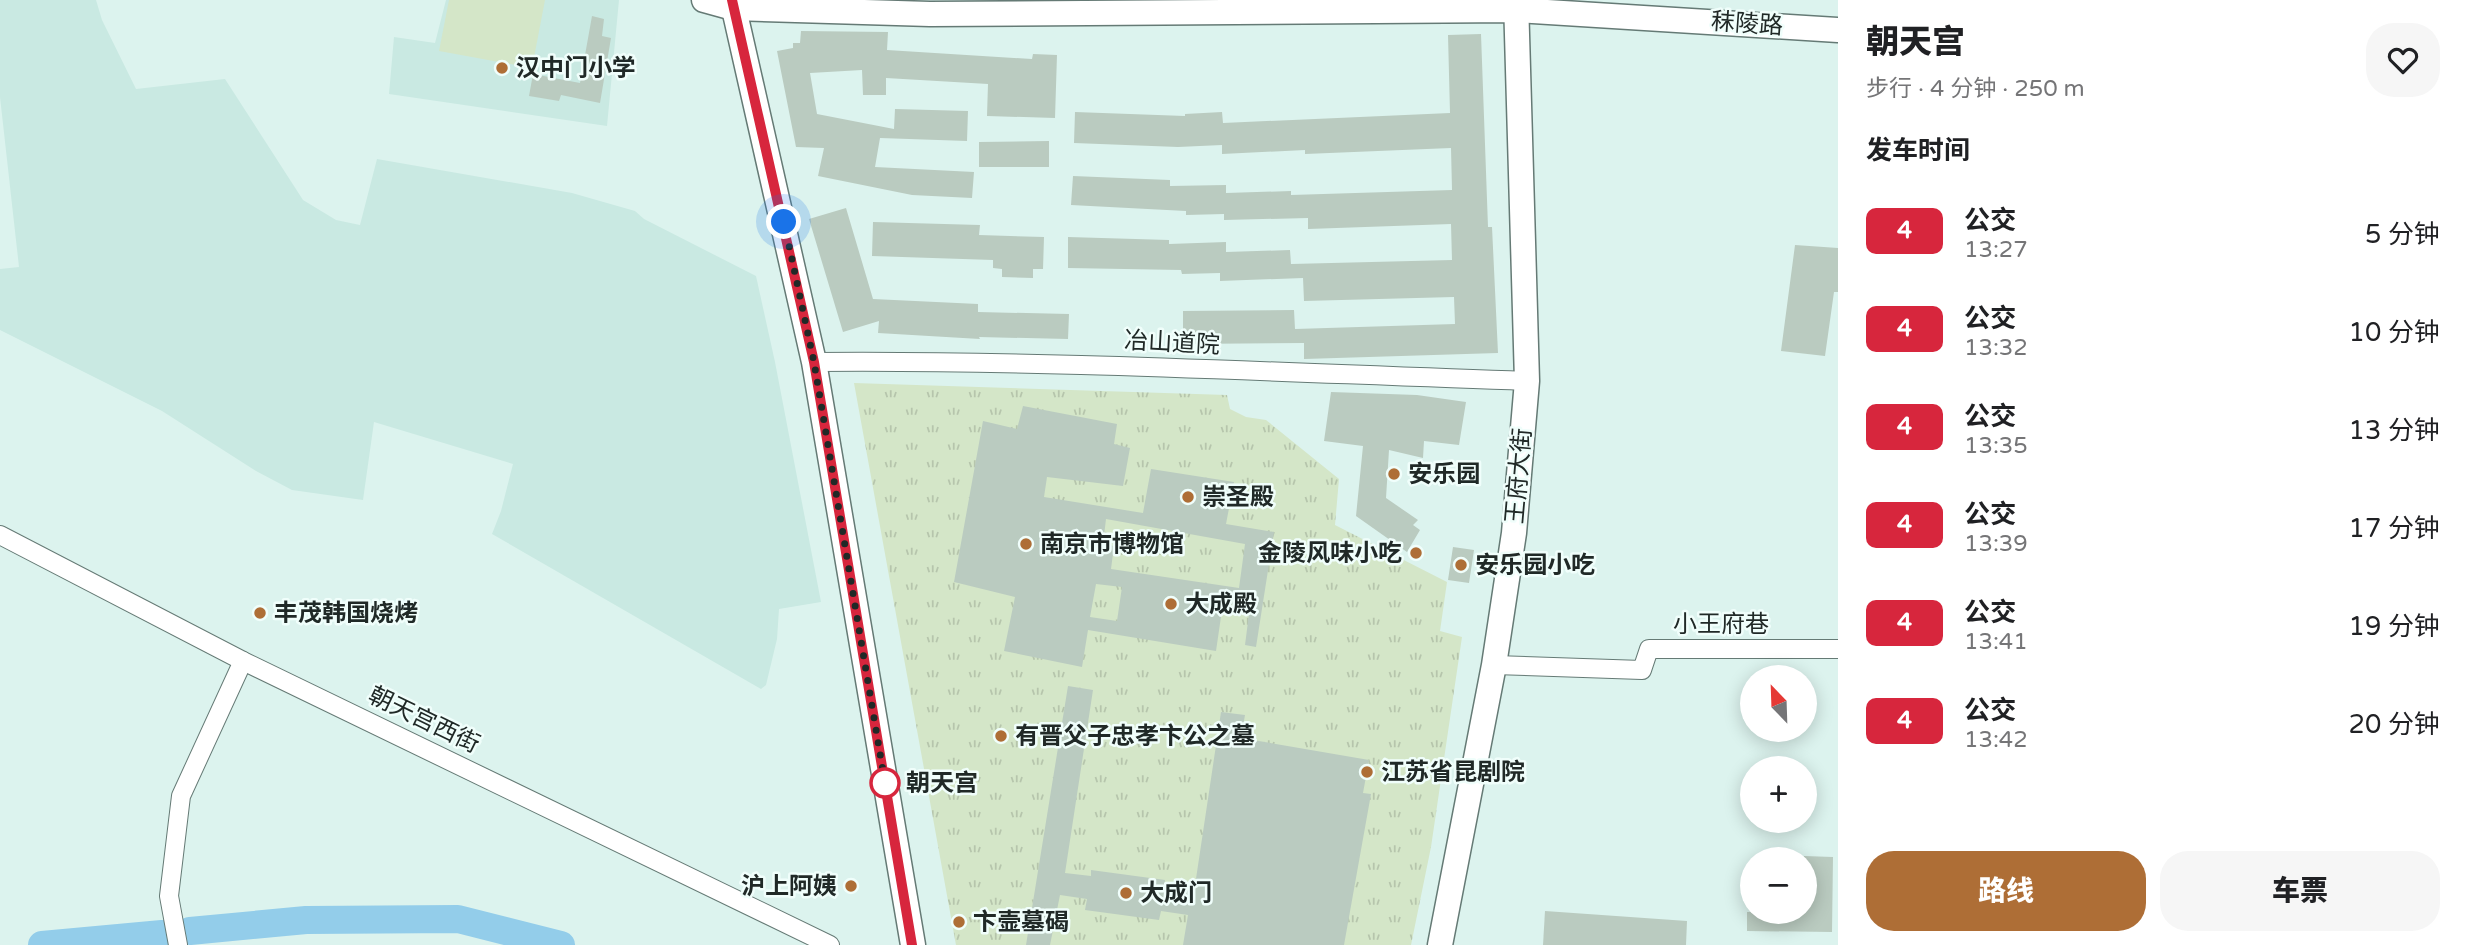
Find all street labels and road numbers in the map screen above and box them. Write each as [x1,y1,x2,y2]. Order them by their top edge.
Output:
street label: 秣陵路 [1710,7,1784,41]
street label: 冶山道院 [1123,326,1221,360]
street label: 王府大街 [1500,427,1538,525]
street label: 小王府巷 [1673,610,1769,639]
street label: 朝天宫西街 [364,681,484,759]

